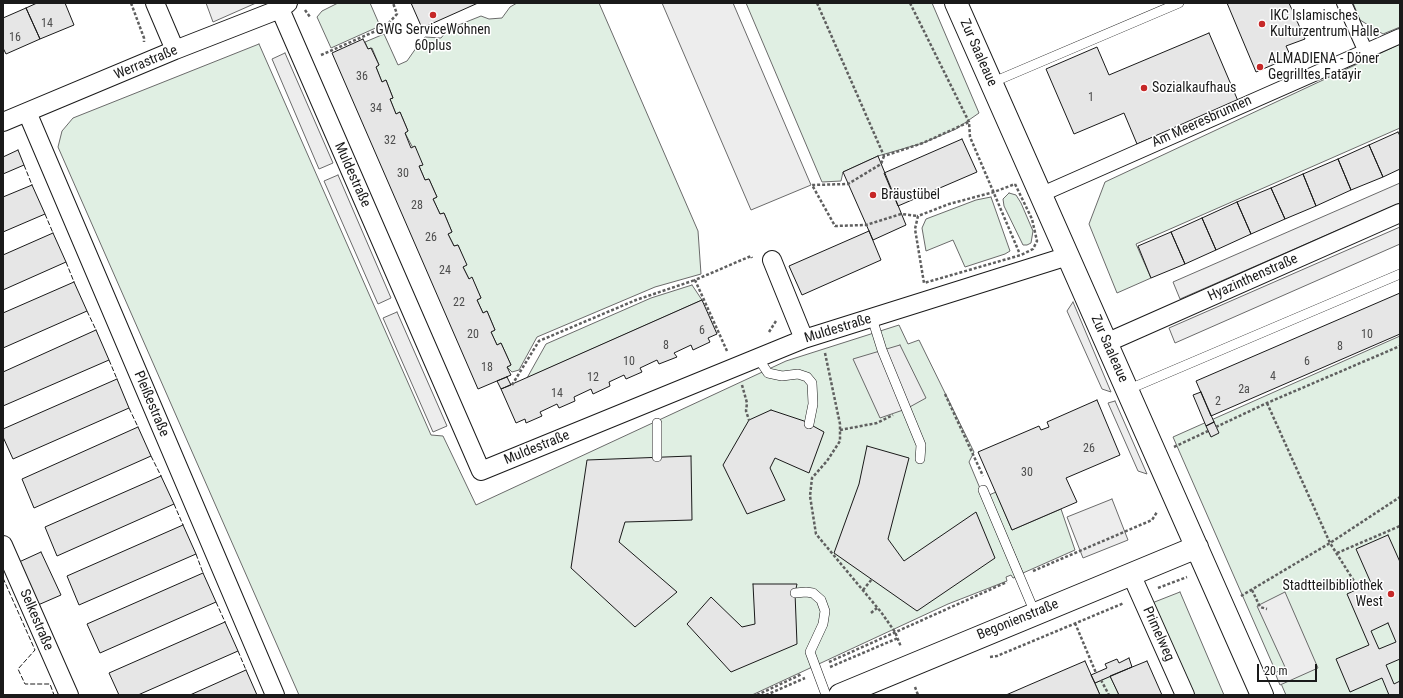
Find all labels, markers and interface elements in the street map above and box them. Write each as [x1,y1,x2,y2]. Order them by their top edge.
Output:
place label: IKC Islamisches Kulturzentrum Halle [1270,8,1379,40]
marker: GWG ServiceWohnen 60plus [428,10,438,20]
house number: 14 [41,17,53,31]
street label: Zur Saaleaue [956,17,1000,89]
marker: IKC Islamisches Kulturzentrum Halle [1257,19,1267,29]
place label: GWG ServiceWohnen 60plus [375,22,491,54]
house number: 16 [9,31,21,45]
street label: Werrastraße [112,42,180,84]
place label: ALMADIENA - Döner Gegrilltes Fatayir [1268,51,1379,84]
marker: ALMADIENA - Döner Gegrilltes Fatayir [1255,62,1265,72]
house number: 36 [356,70,368,84]
place label: Sozialkaufhaus [1152,80,1236,96]
marker: Sozialkaufhaus [1139,83,1149,93]
house number: 1 [1088,91,1094,105]
street label: Am Meeresbrunnen [1150,92,1254,152]
house number: 34 [370,102,382,116]
house number: 32 [384,134,396,148]
street label: Muldestraße [330,140,374,210]
house number: 30 [397,167,409,181]
place label: Bräustübel [881,187,940,203]
marker: Bräustübel [868,190,878,200]
house number: 28 [411,199,423,213]
house number: 26 [425,231,437,245]
street label: Hyazinthenstraße [1205,251,1301,305]
house number: 24 [439,264,451,278]
house number: 22 [453,296,465,310]
street label: Muldestraße [802,311,874,347]
street label: Zur Saaleaue [1087,313,1131,385]
house number: 6 [699,324,705,338]
house number: 20 [467,328,479,342]
house number: 10 [1361,328,1373,342]
house number: 8 [663,339,669,353]
house number: 8 [1337,340,1343,354]
house number: 10 [623,355,635,369]
house number: 6 [1304,355,1310,369]
house number: 18 [481,361,493,375]
street label: Pleißestraße [130,369,172,439]
house number: 4 [1270,370,1276,384]
house number: 12 [587,371,599,385]
house number: 2a [1238,383,1250,397]
house number: 14 [551,387,563,401]
house number: 2 [1215,395,1221,409]
street label: Muldestraße [502,427,572,469]
house number: 26 [1083,442,1095,456]
house number: 30 [1021,466,1033,480]
place label: Stadtteilbibliothek West [1282,578,1383,610]
street label: Selkestraße [16,587,56,653]
marker: Stadtteilbibliothek West [1386,589,1396,599]
street label: Begonienstraße [975,596,1061,644]
street label: Primelweg [1139,604,1177,664]
scale bar [1259,656,1319,682]
text: 20 m [1264,664,1288,678]

